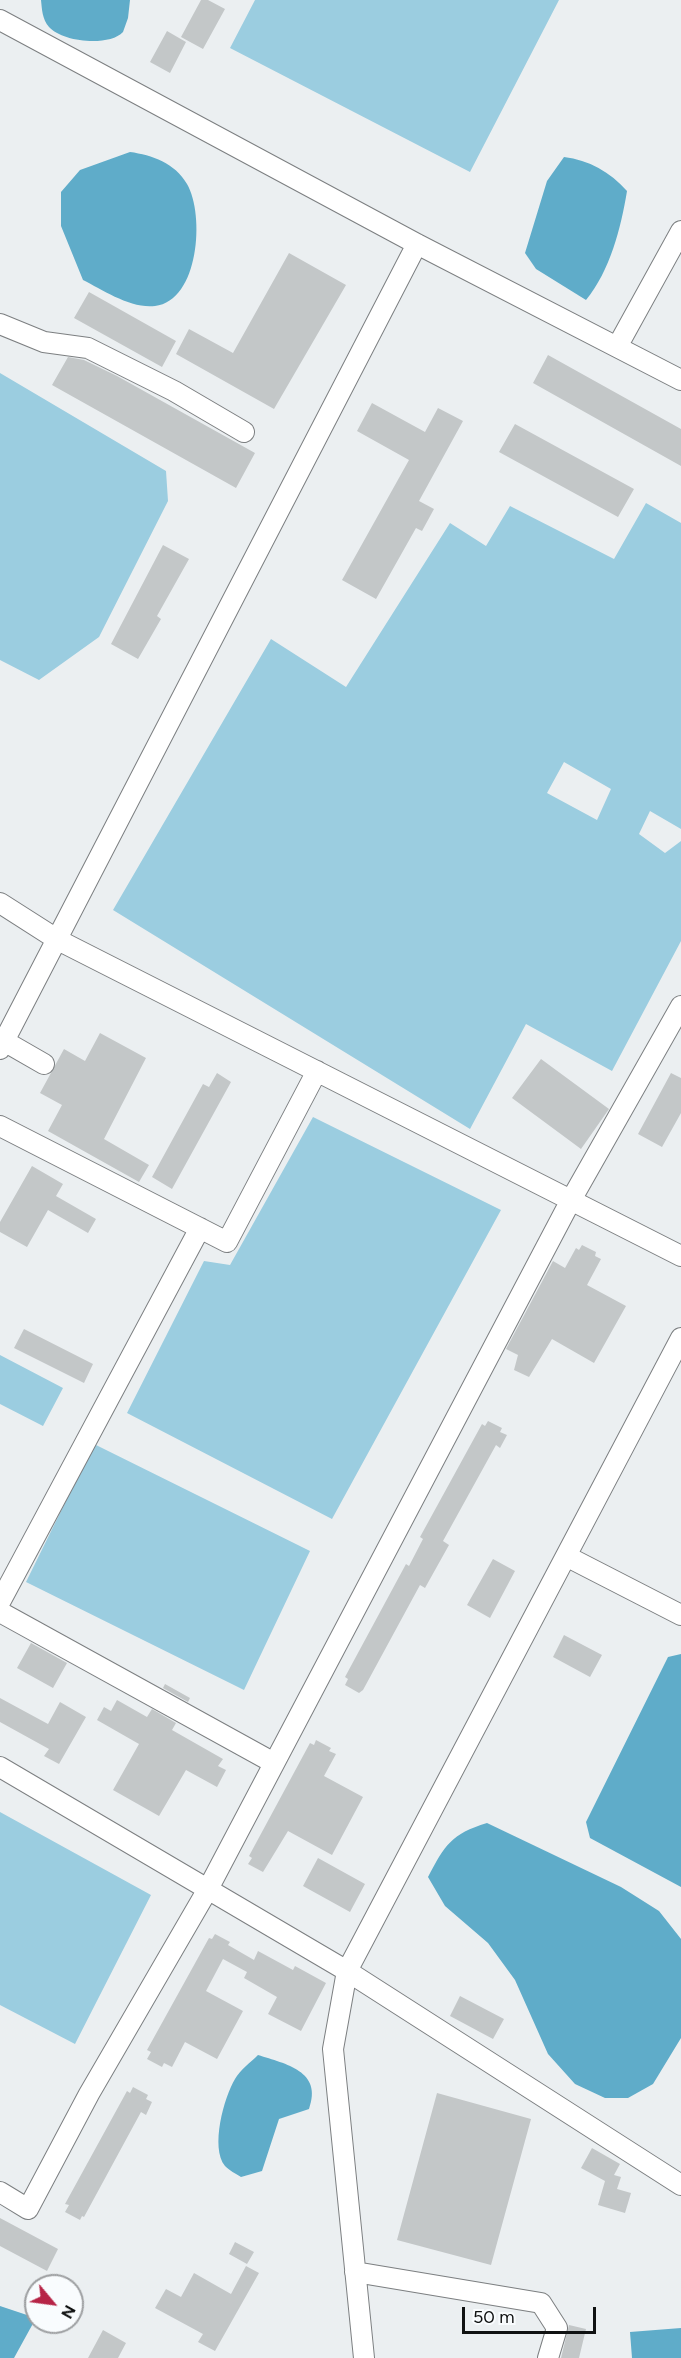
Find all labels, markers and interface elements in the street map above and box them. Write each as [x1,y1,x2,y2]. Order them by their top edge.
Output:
north arrow [24,2274,84,2334]
scale bar [465,2295,598,2333]
text: N [57,2302,80,2322]
text: 50 m [473,2306,515,2328]

